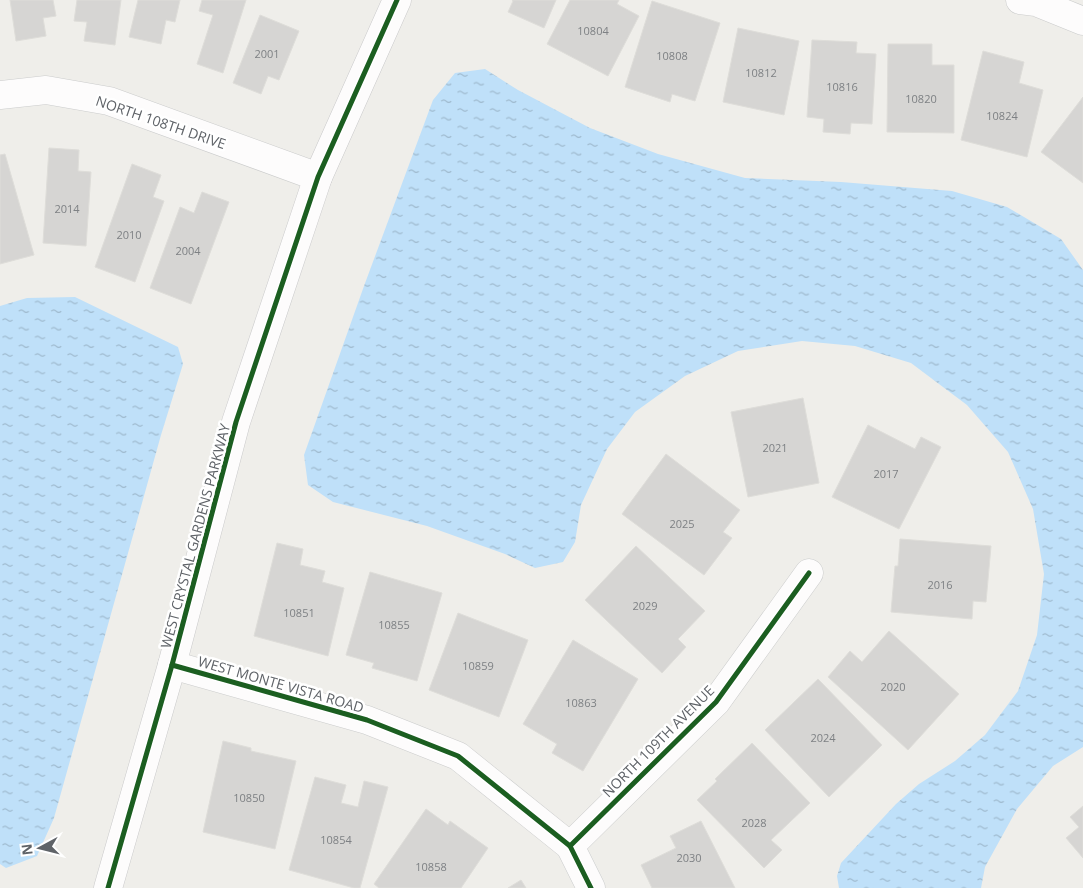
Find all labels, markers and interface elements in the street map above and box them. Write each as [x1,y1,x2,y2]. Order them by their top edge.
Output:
house number: 10804 [577,23,609,38]
house number: 2001 [254,46,280,61]
house number: 10808 [656,48,688,63]
house number: 10812 [745,65,777,80]
house number: 10816 [826,79,858,94]
street label: NORTH 108TH DRIVE [93,91,229,153]
house number: 10820 [905,91,937,106]
house number: 10824 [986,108,1018,123]
house number: 2014 [54,201,80,216]
house number: 2010 [116,227,142,242]
house number: 2004 [175,243,201,258]
street label: WEST CRYSTAL GARDENS PARKWAY [156,421,234,650]
house number: 2021 [762,440,788,455]
house number: 2017 [873,466,899,481]
house number: 2025 [669,516,695,531]
house number: 2016 [927,577,953,592]
house number: 2029 [632,598,658,613]
house number: 10851 [283,605,315,620]
house number: 10855 [378,617,410,632]
street label: WEST MONTE VISTA ROAD [196,651,366,717]
house number: 10859 [462,658,494,673]
house number: 2020 [880,679,906,694]
street label: NORTH 109TH AVENUE [598,681,718,801]
house number: 10863 [565,695,597,710]
house number: 2024 [810,730,836,745]
house number: 10850 [233,790,265,805]
house number: 2028 [741,815,767,830]
north arrow [15,823,65,873]
house number: 10854 [320,832,352,847]
text: N [16,843,37,856]
house number: 2030 [676,850,702,865]
house number: 10858 [415,859,447,874]

